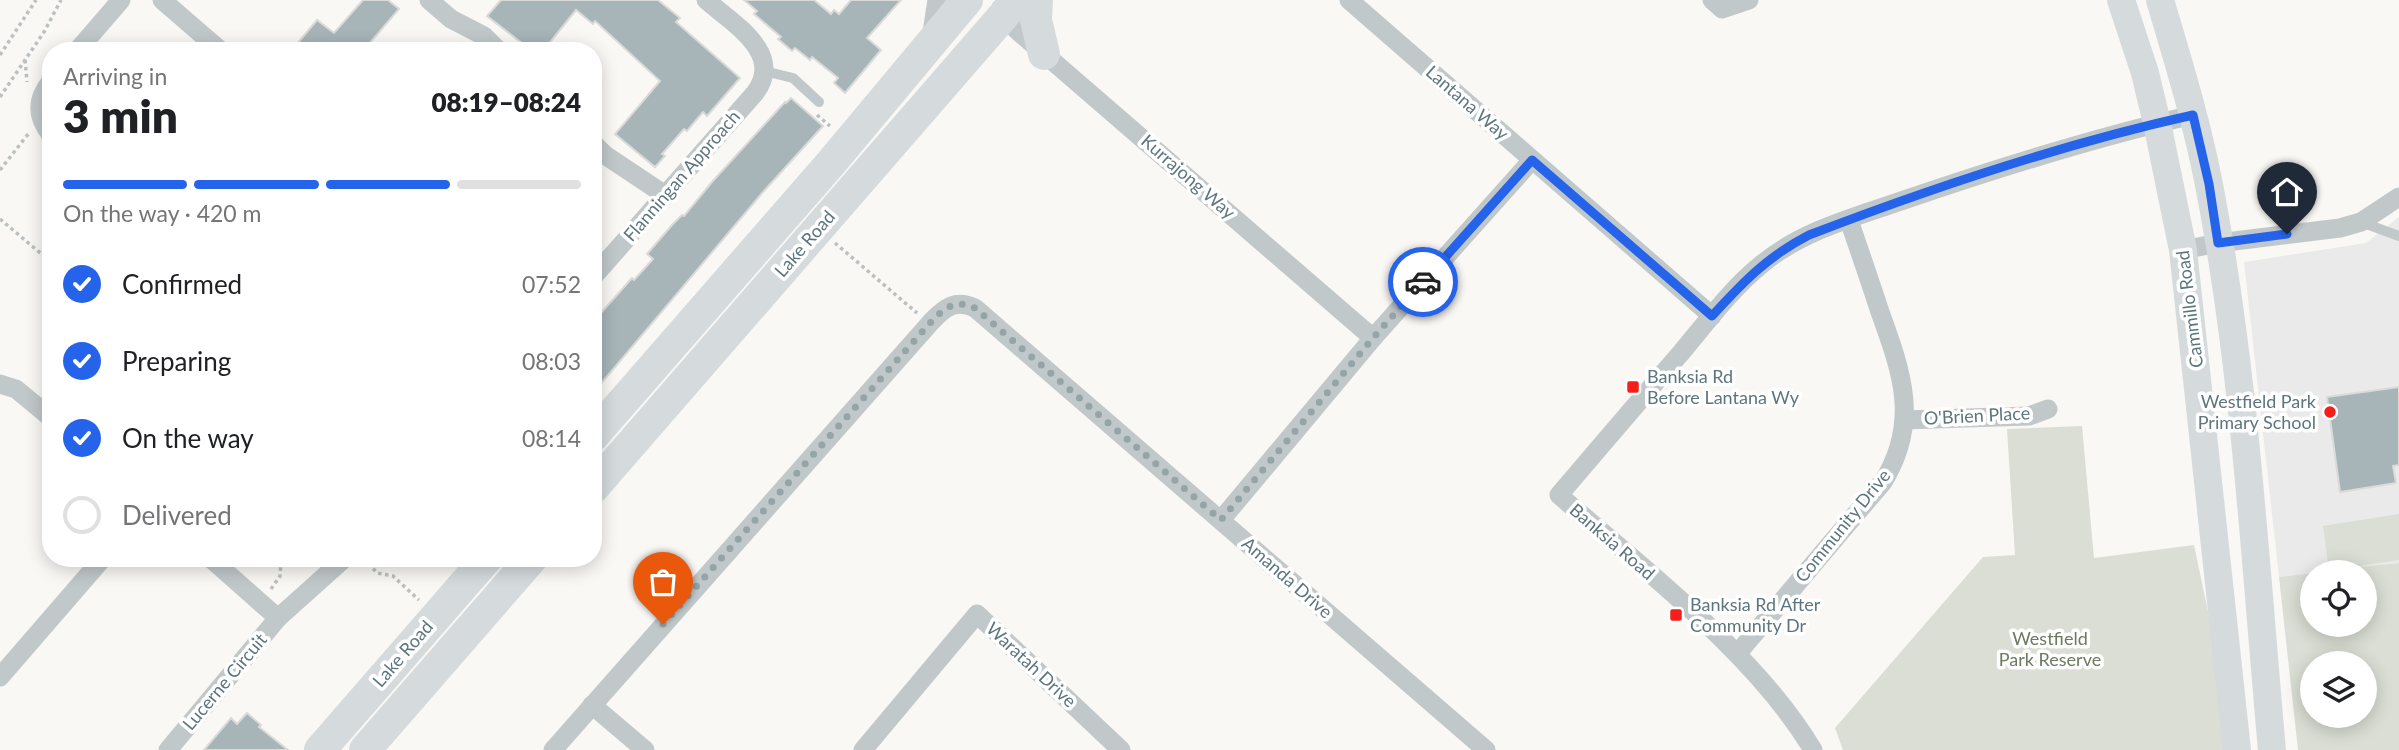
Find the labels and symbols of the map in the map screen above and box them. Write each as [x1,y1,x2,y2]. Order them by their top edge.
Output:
street label: Lantana Way [1422,60,1514,145]
street label: Flanningan Approach [618,105,744,245]
street label: Kurrajong Way [1137,129,1241,224]
pin [2257,162,2317,234]
street label: Lake Road [769,206,839,281]
courier [1388,247,1458,317]
street label: Cammillo Road [2171,249,2207,369]
place label: Banksia Rd Before Lantana Wy [1647,365,1800,408]
marker: Banksia Rd Before Lantana Wy [1625,379,1641,395]
place label: Westfield Park Primary School [2198,390,2317,433]
street label: O'Brien Place [1923,401,2031,429]
marker: Westfield Park Primary School [2322,404,2338,420]
street label: Community Drive [1790,464,1894,586]
street label: Banksia Road [1566,498,1660,584]
street label: Amanda Drive [1238,532,1337,622]
pin [633,552,693,624]
place label: Banksia Rd After Community Dr [1690,593,1821,636]
marker: Banksia Rd After Community Dr [1668,607,1684,623]
street label: Lake Road [367,616,437,691]
street label: Waratah Drive [982,617,1081,711]
park label: Westfield Park Reserve [1999,627,2101,670]
street label: Lucerne Circuit [177,628,271,734]

